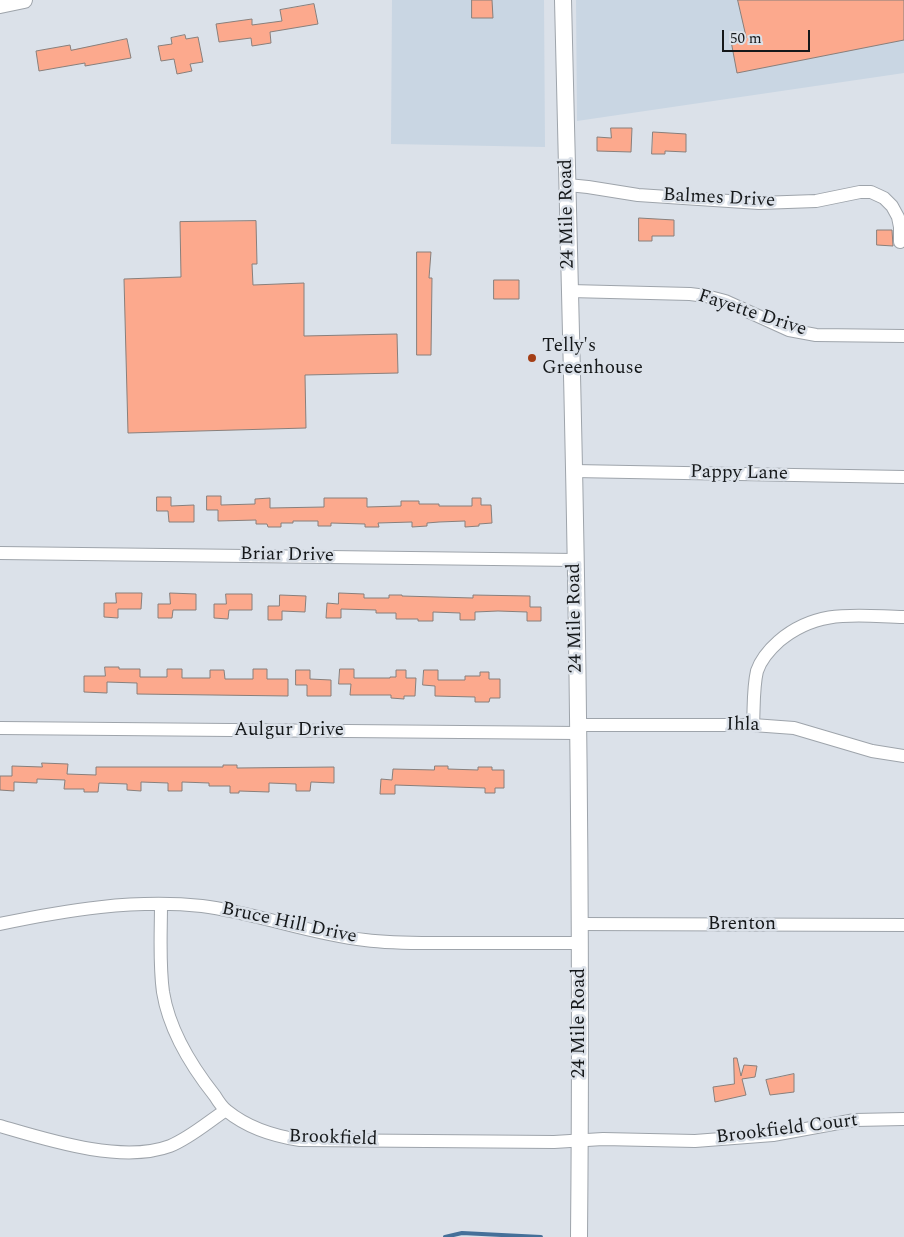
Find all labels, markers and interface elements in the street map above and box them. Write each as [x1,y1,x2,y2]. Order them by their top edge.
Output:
scale bar [724,20,812,52]
text: 50 m [730,27,762,50]
street label: 24 Mile Road [556,159,580,269]
street label: Balmes Drive [662,185,776,213]
street label: Fayette Drive [695,286,809,342]
place label: Telly's Greenhouse [542,336,643,380]
marker: Telly's Greenhouse [526,352,538,364]
street label: Pappy Lane [690,462,788,486]
street label: Briar Drive [240,544,334,568]
street label: 24 Mile Road [564,563,588,673]
street label: Ihla [726,714,760,738]
street label: Aulgur Drive [234,720,344,742]
street label: Bruce Hill Drive [219,899,359,949]
street label: Brenton [708,914,776,936]
street label: 24 Mile Road [569,968,591,1078]
street label: Brookfield Court [715,1110,859,1150]
street label: Brookfield [288,1126,378,1152]

